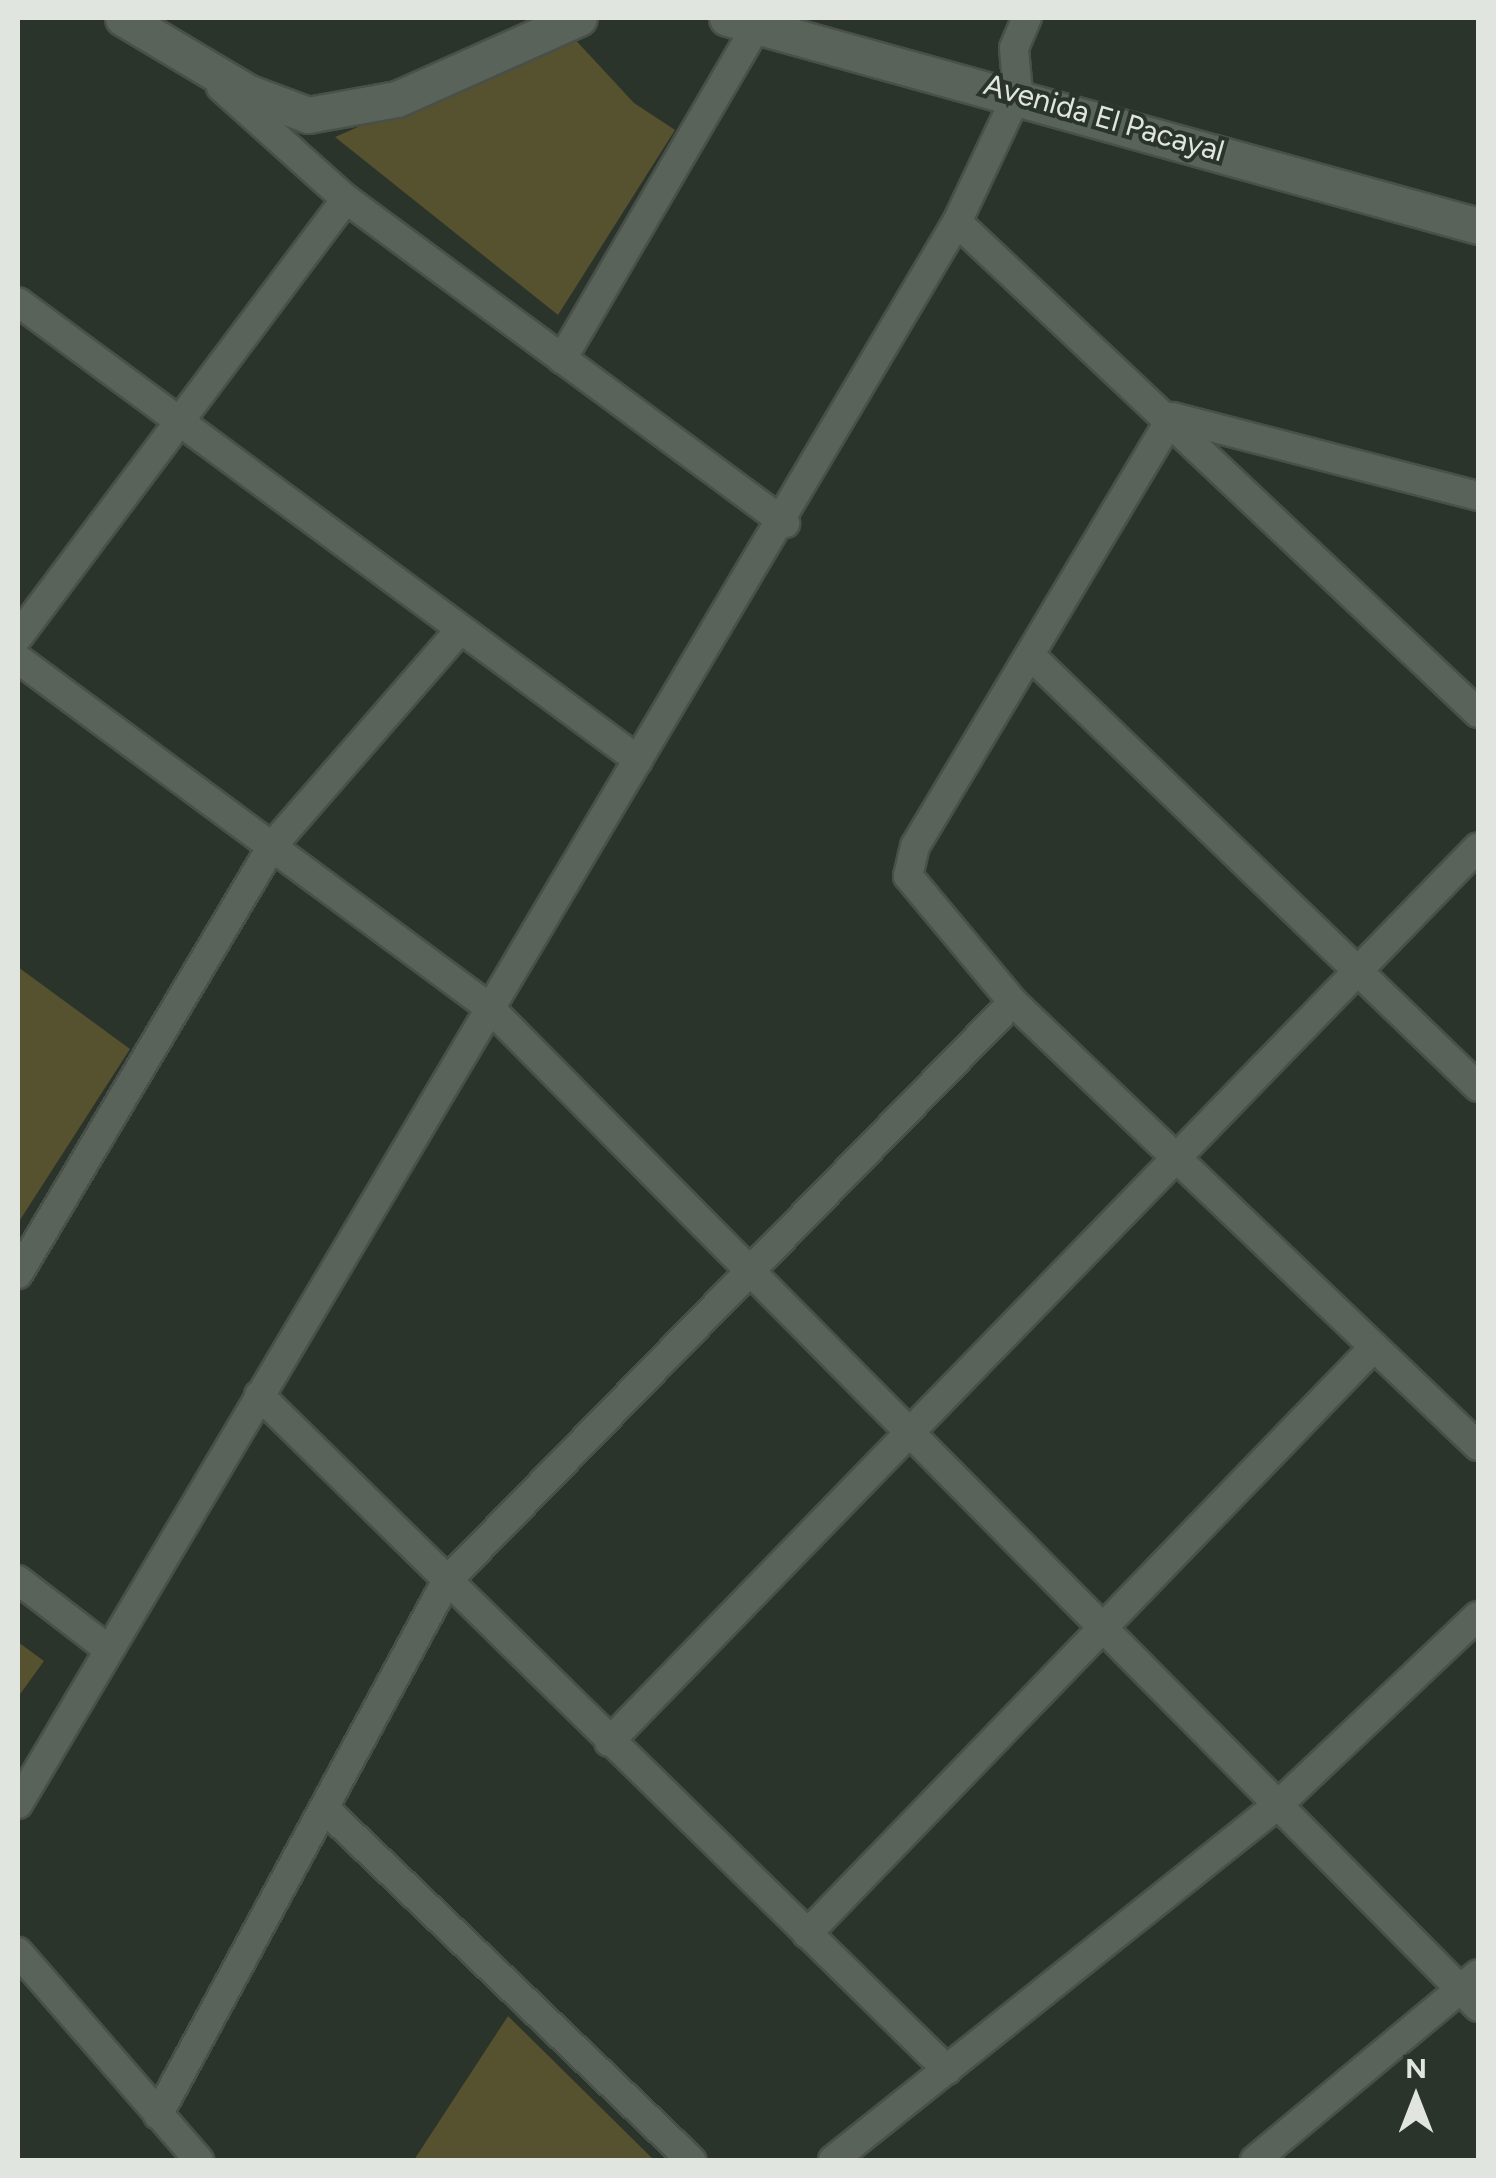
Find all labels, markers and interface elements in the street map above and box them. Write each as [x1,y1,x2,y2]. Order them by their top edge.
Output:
street label: Avenida El Pacayal [980,66,1228,170]
north arrow [1366,2048,1466,2148]
text: N [1405,2051,1427,2085]

